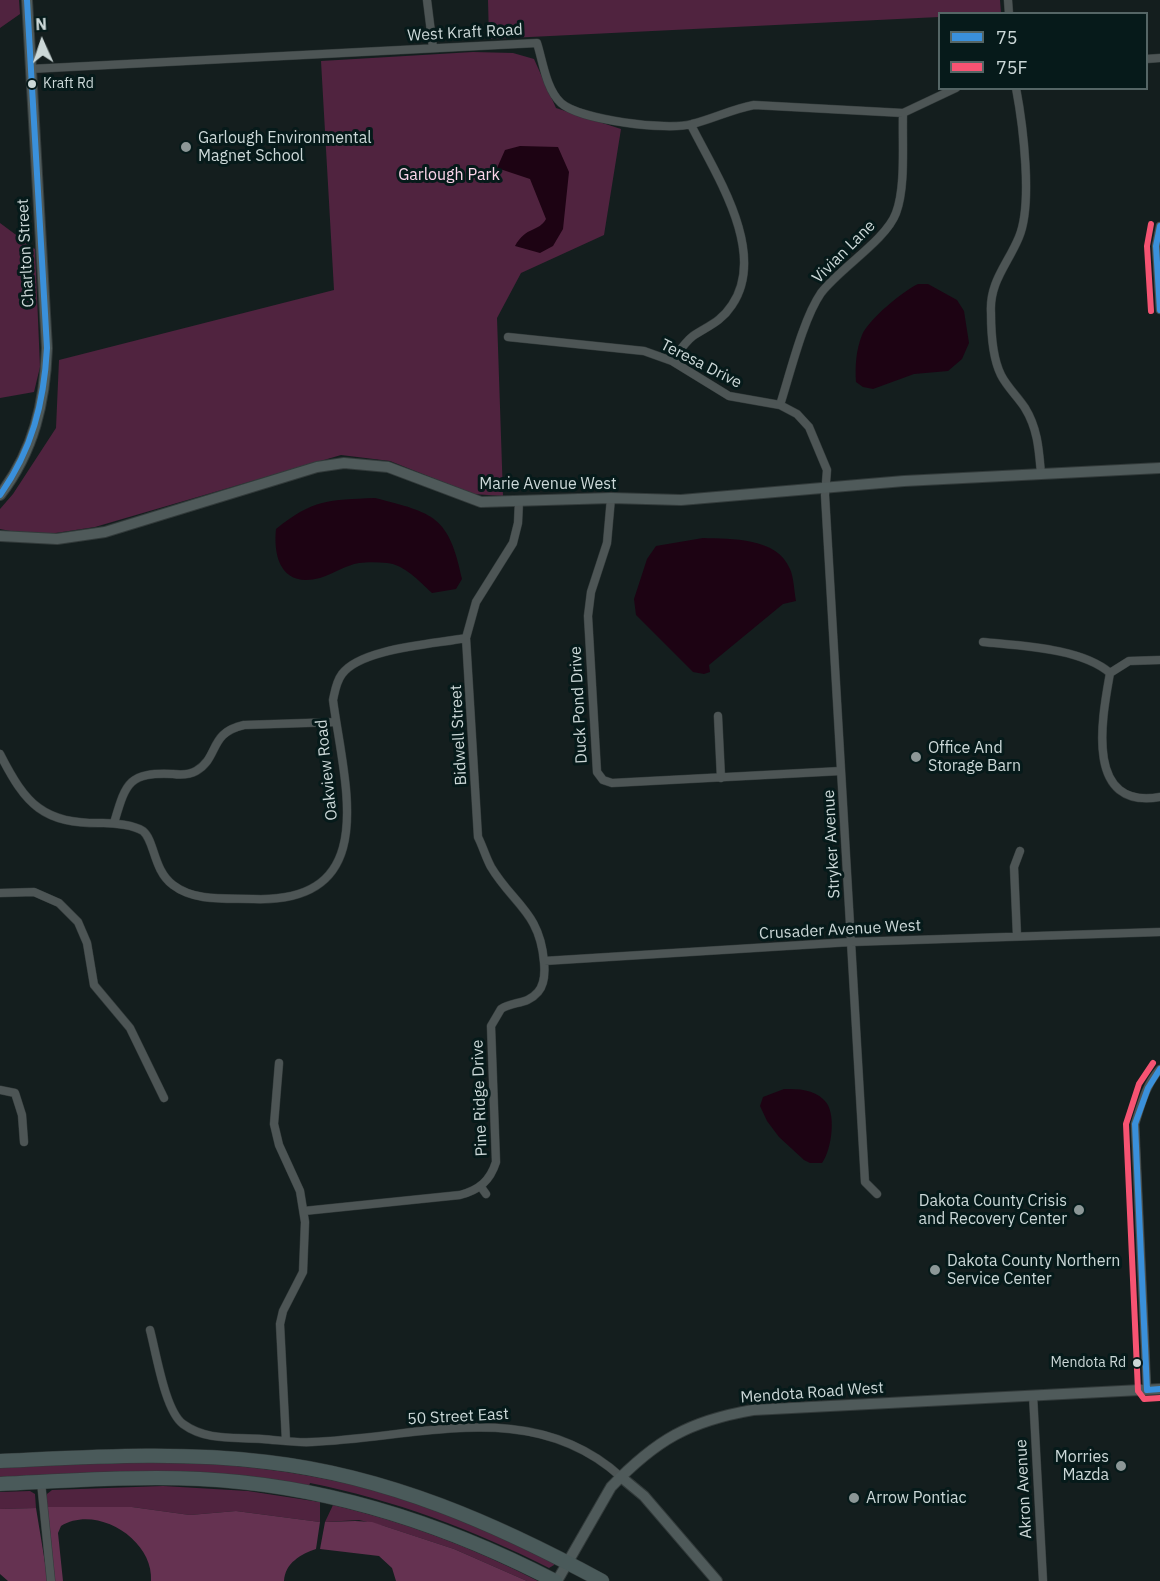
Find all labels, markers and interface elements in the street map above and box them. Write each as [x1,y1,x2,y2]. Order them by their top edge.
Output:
north arrow [12,12,72,72]
legend [938,12,1148,90]
text: N [35,14,47,34]
street label: West Kraft Road [407,20,523,46]
text: 75 [996,26,1018,49]
text: 75F [996,56,1028,79]
place label: Kraft Rd [43,76,94,92]
marker: Kraft Rd [26,78,38,90]
place label: Garlough Environmental Magnet School [198,128,372,166]
marker: Garlough Environmental Magnet School [179,140,193,154]
park label: Garlough Park [398,165,500,185]
street label: Charlton Street [14,198,38,308]
street label: Vivian Lane [808,216,880,288]
street label: Teresa Drive [657,335,745,393]
street label: Marie Avenue West [479,474,617,494]
street label: Duck Pond Drive [566,646,592,764]
street label: Bidwell Street [447,684,471,786]
street label: Oakview Road [312,719,342,821]
place label: Office And Storage Barn [928,738,1021,776]
marker: Office And Storage Barn [909,750,923,764]
street label: Stryker Avenue [820,789,844,899]
street label: Crusader Avenue West [758,916,922,944]
street label: Pine Ridge Drive [468,1039,492,1157]
place label: Dakota County Crisis and Recovery Center [918,1191,1067,1229]
marker: Dakota County Crisis and Recovery Center [1072,1203,1086,1217]
place label: Dakota County Northern Service Center [947,1251,1120,1289]
marker: Dakota County Northern Service Center [928,1263,942,1277]
place label: Mendota Rd [1050,1355,1126,1371]
marker: Mendota Rd [1131,1357,1143,1369]
street label: Mendota Road West [740,1378,884,1408]
street label: 50 Street East [407,1405,509,1429]
street label: Akron Avenue [1012,1439,1036,1539]
place label: Morries Mazda [1055,1447,1109,1485]
marker: Morries Mazda [1114,1459,1128,1473]
place label: Arrow Pontiac [866,1488,966,1508]
marker: Arrow Pontiac [847,1491,861,1505]

